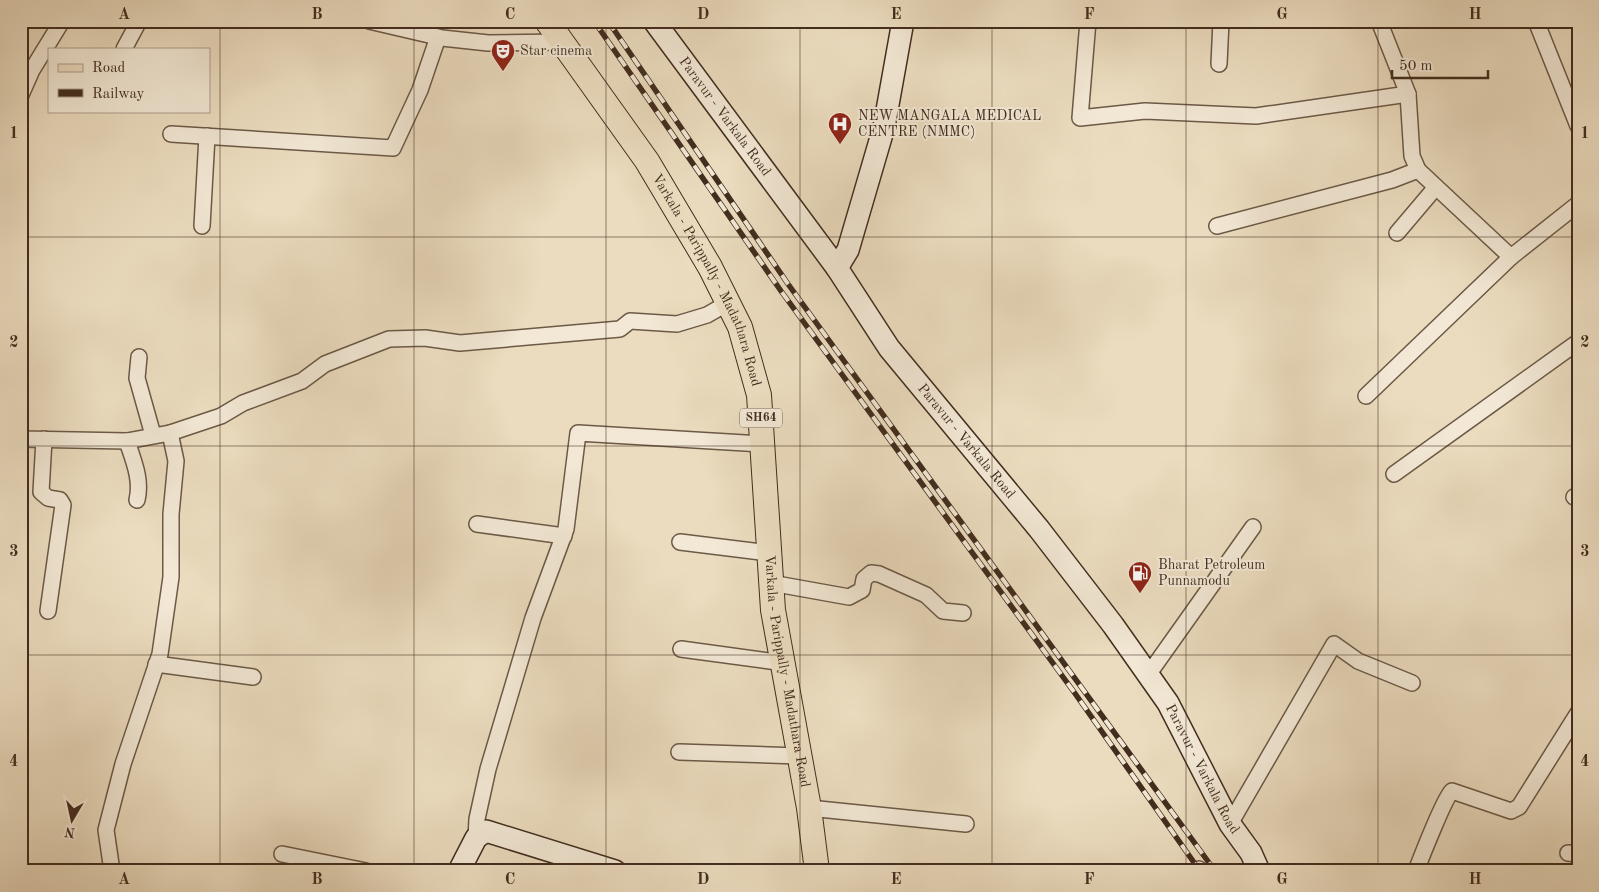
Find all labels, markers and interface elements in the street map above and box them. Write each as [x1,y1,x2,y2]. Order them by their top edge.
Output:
text: A [118,7,130,23]
text: B [311,7,323,23]
text: C [505,7,515,23]
text: D [697,7,709,23]
text: E [890,7,902,23]
text: F [1084,7,1095,23]
text: G [1276,7,1288,23]
text: H [1468,7,1482,23]
theatre icon: Star cinema [490,38,516,72]
place label: Star cinema [520,44,592,58]
legend [48,48,210,112]
scale bar [1392,48,1488,80]
street label: Paravur - Varkala Road [676,55,773,179]
text: 50 m [1399,59,1433,74]
text: Road [92,61,126,76]
text: Railway [92,87,145,102]
place label: NEW MANGALA MEDICAL CENTRE (NMMC) [858,109,1041,139]
hospital icon: NEW MANGALA MEDICAL CENTRE (NMMC) [827,111,853,145]
text: 1 [9,126,19,142]
text: 1 [1580,126,1590,142]
street label: Varkala - Parippally - Madathara Road [649,171,763,388]
text: 2 [9,335,19,351]
text: 2 [1580,335,1590,351]
street label: Paravur - Varkala Road [915,381,1018,501]
road number: SH64 [740,408,782,428]
text: 3 [9,544,19,560]
text: 3 [1580,544,1590,560]
street label: Varkala - Parippally - Madathara Road [762,555,812,788]
place label: Bharat Petroleum Punnamodu [1158,558,1265,588]
fuel station icon: Bharat Petroleum Punnamodu [1127,560,1153,594]
street label: Paravur - Varkala Road [1163,702,1242,837]
text: 4 [9,754,19,770]
text: 4 [1580,754,1590,770]
north arrow [48,794,98,844]
text: N [63,824,77,840]
text: A [118,872,130,888]
text: B [311,872,323,888]
text: C [505,872,515,888]
text: D [697,872,709,888]
text: E [890,872,902,888]
text: F [1084,872,1095,888]
text: G [1276,872,1288,888]
text: H [1468,872,1482,888]

